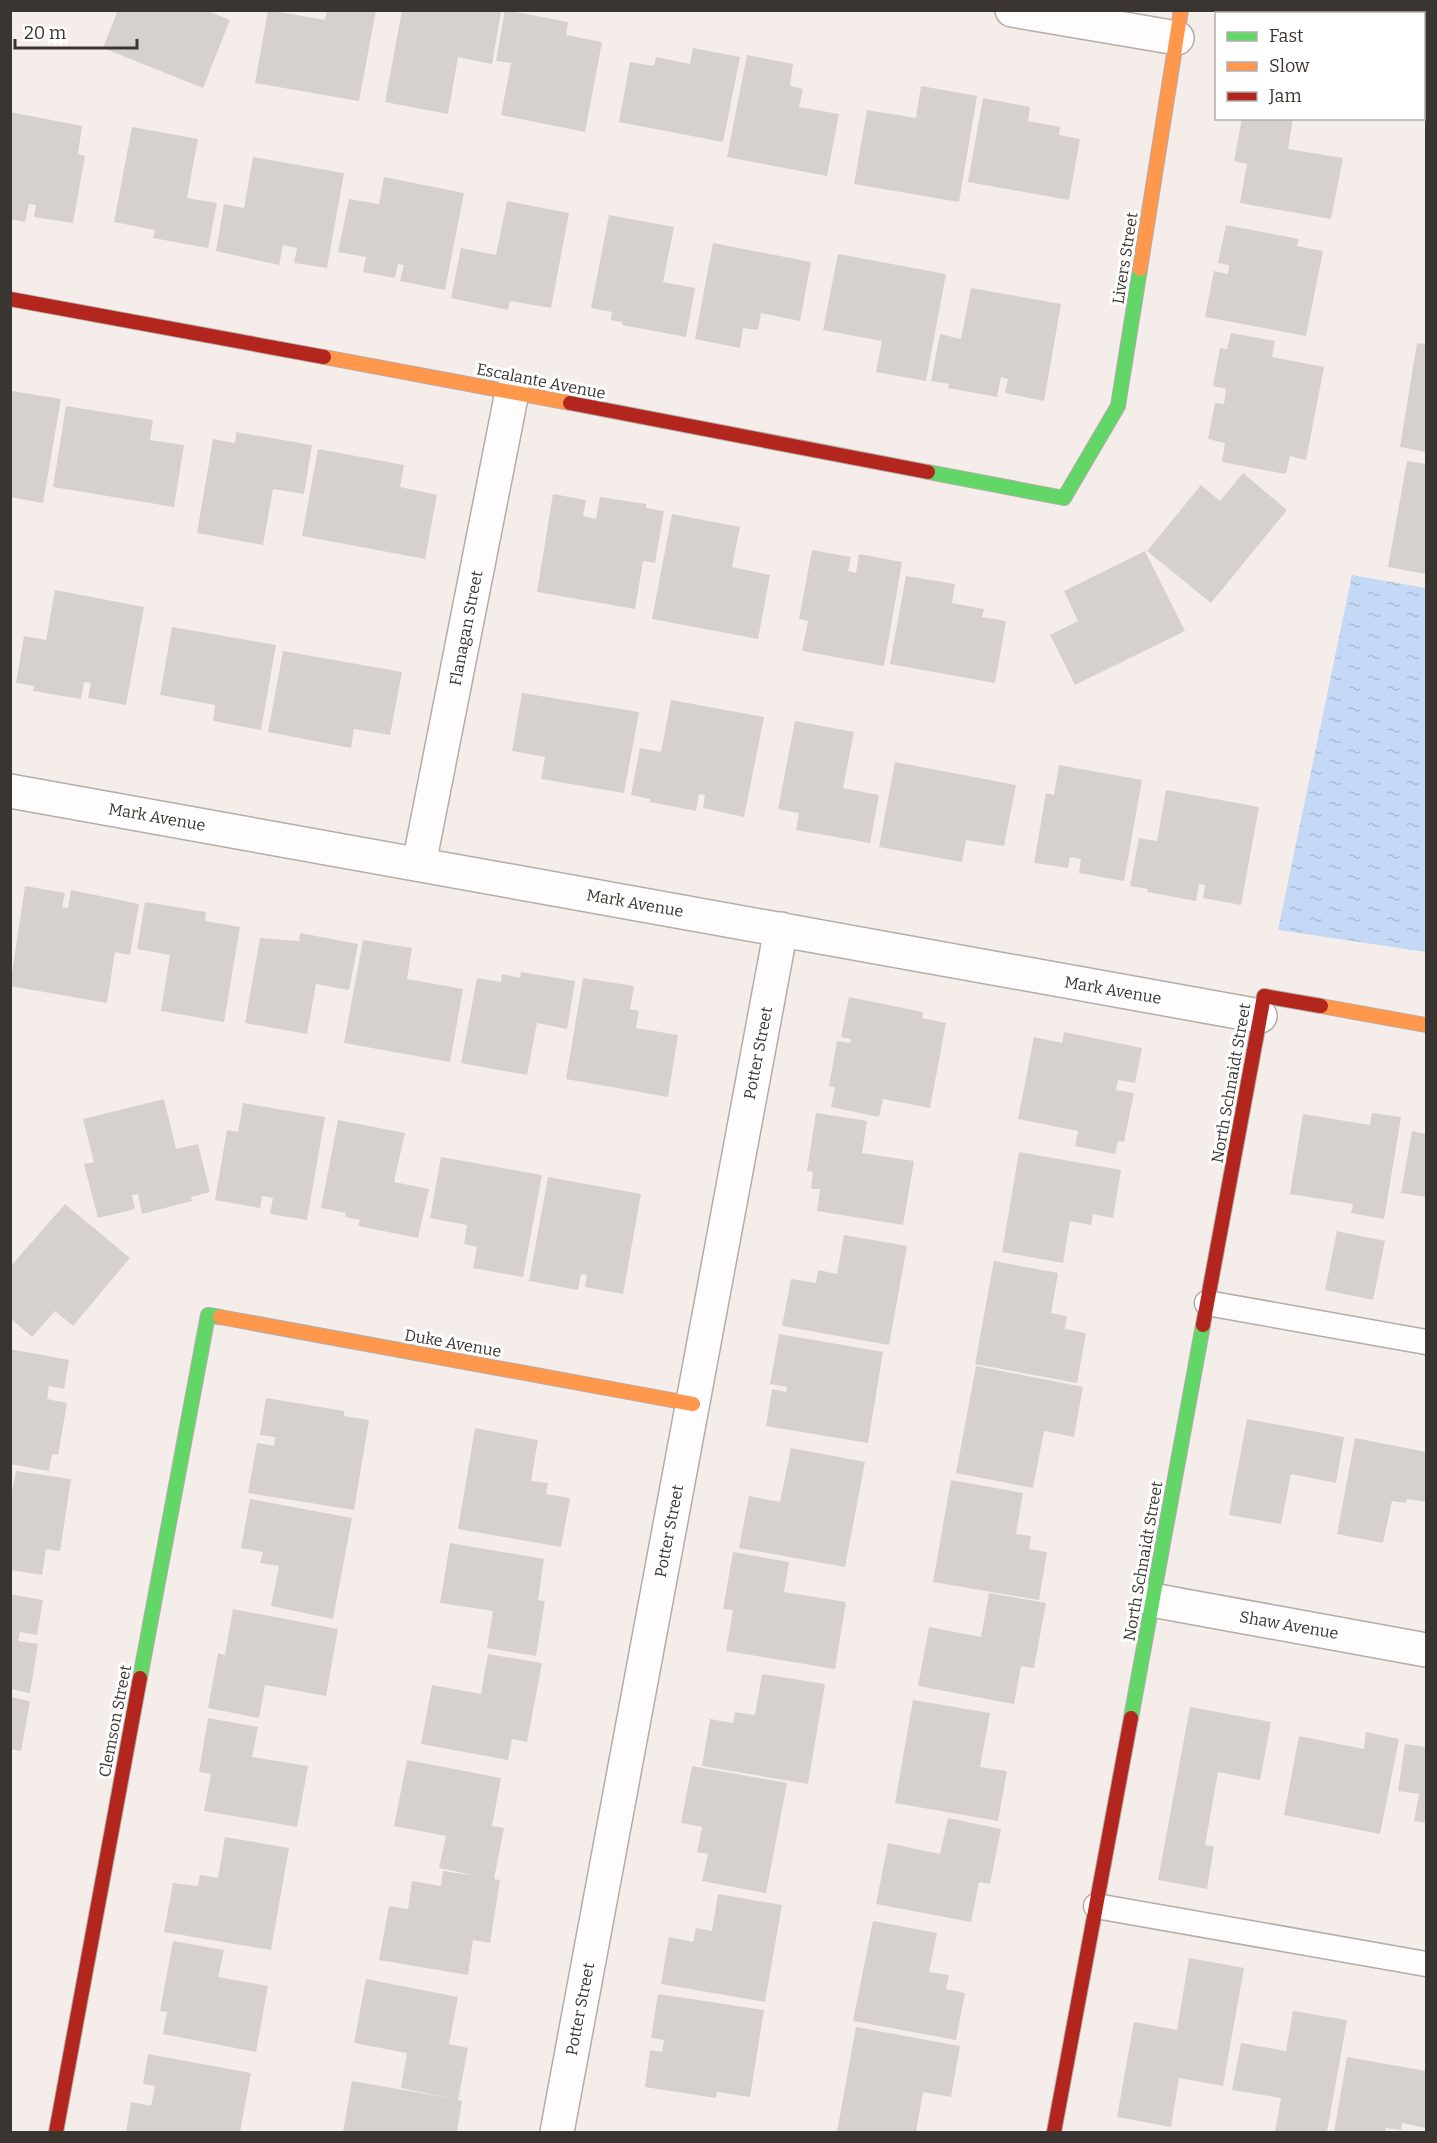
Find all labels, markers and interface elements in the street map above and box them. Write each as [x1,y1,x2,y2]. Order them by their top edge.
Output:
scale bar [15,12,136,50]
legend [1215,12,1425,120]
text: 20 m [24,22,66,44]
text: Fast [1269,25,1304,47]
text: Slow [1269,55,1310,77]
text: Jam [1268,85,1302,107]
street label: Livers Street [1108,210,1142,305]
street label: Escalante Avenue [475,359,607,403]
street label: Flanagan Street [446,569,487,687]
street label: Mark Avenue [107,799,207,835]
street label: Mark Avenue [585,885,685,921]
street label: Mark Avenue [1063,972,1163,1008]
street label: North Schnaidt Street [1208,1001,1254,1164]
street label: Potter Street [740,1005,776,1101]
street label: Duke Avenue [403,1325,503,1361]
street label: North Schnaidt Street [1120,1479,1166,1642]
street label: Potter Street [651,1483,687,1579]
street label: Shaw Avenue [1238,1607,1340,1643]
street label: Clemson Street [95,1663,135,1779]
street label: Potter Street [562,1961,598,2057]

